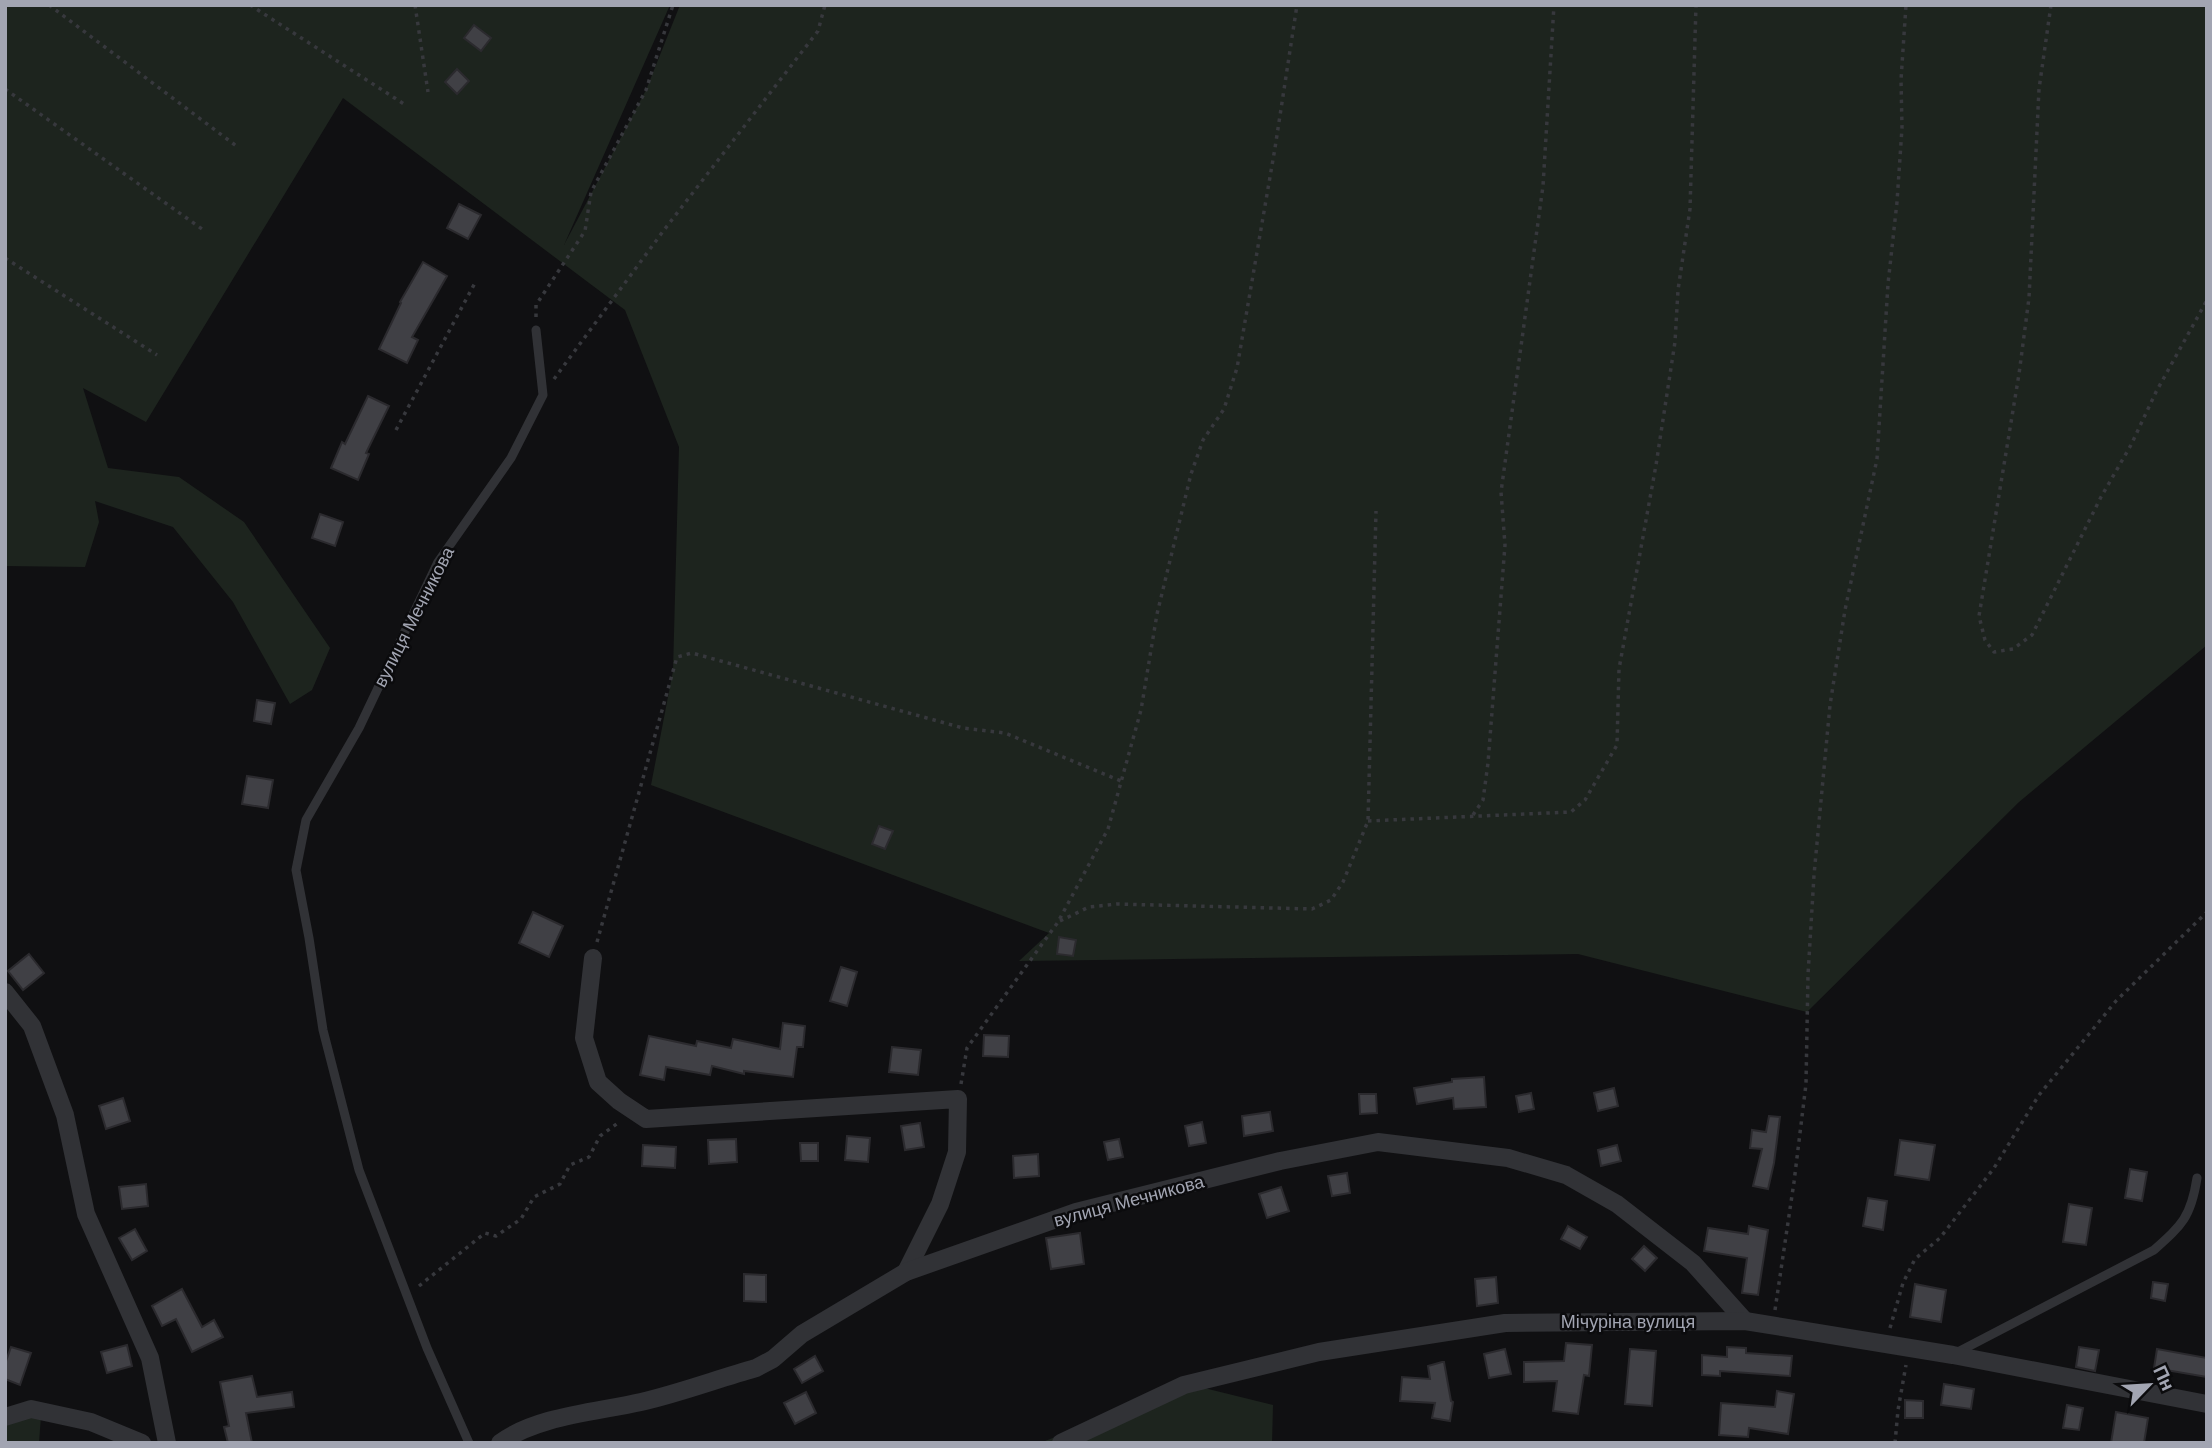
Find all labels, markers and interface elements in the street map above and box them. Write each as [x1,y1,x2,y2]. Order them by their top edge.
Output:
street label: вулиця Мечникова [368,542,460,691]
street label: вулиця Мечникова [1051,1169,1208,1233]
street label: Мічуріна вулиця [1561,1310,1695,1334]
north arrow [2114,1350,2184,1420]
text: Пн [2147,1361,2181,1395]

